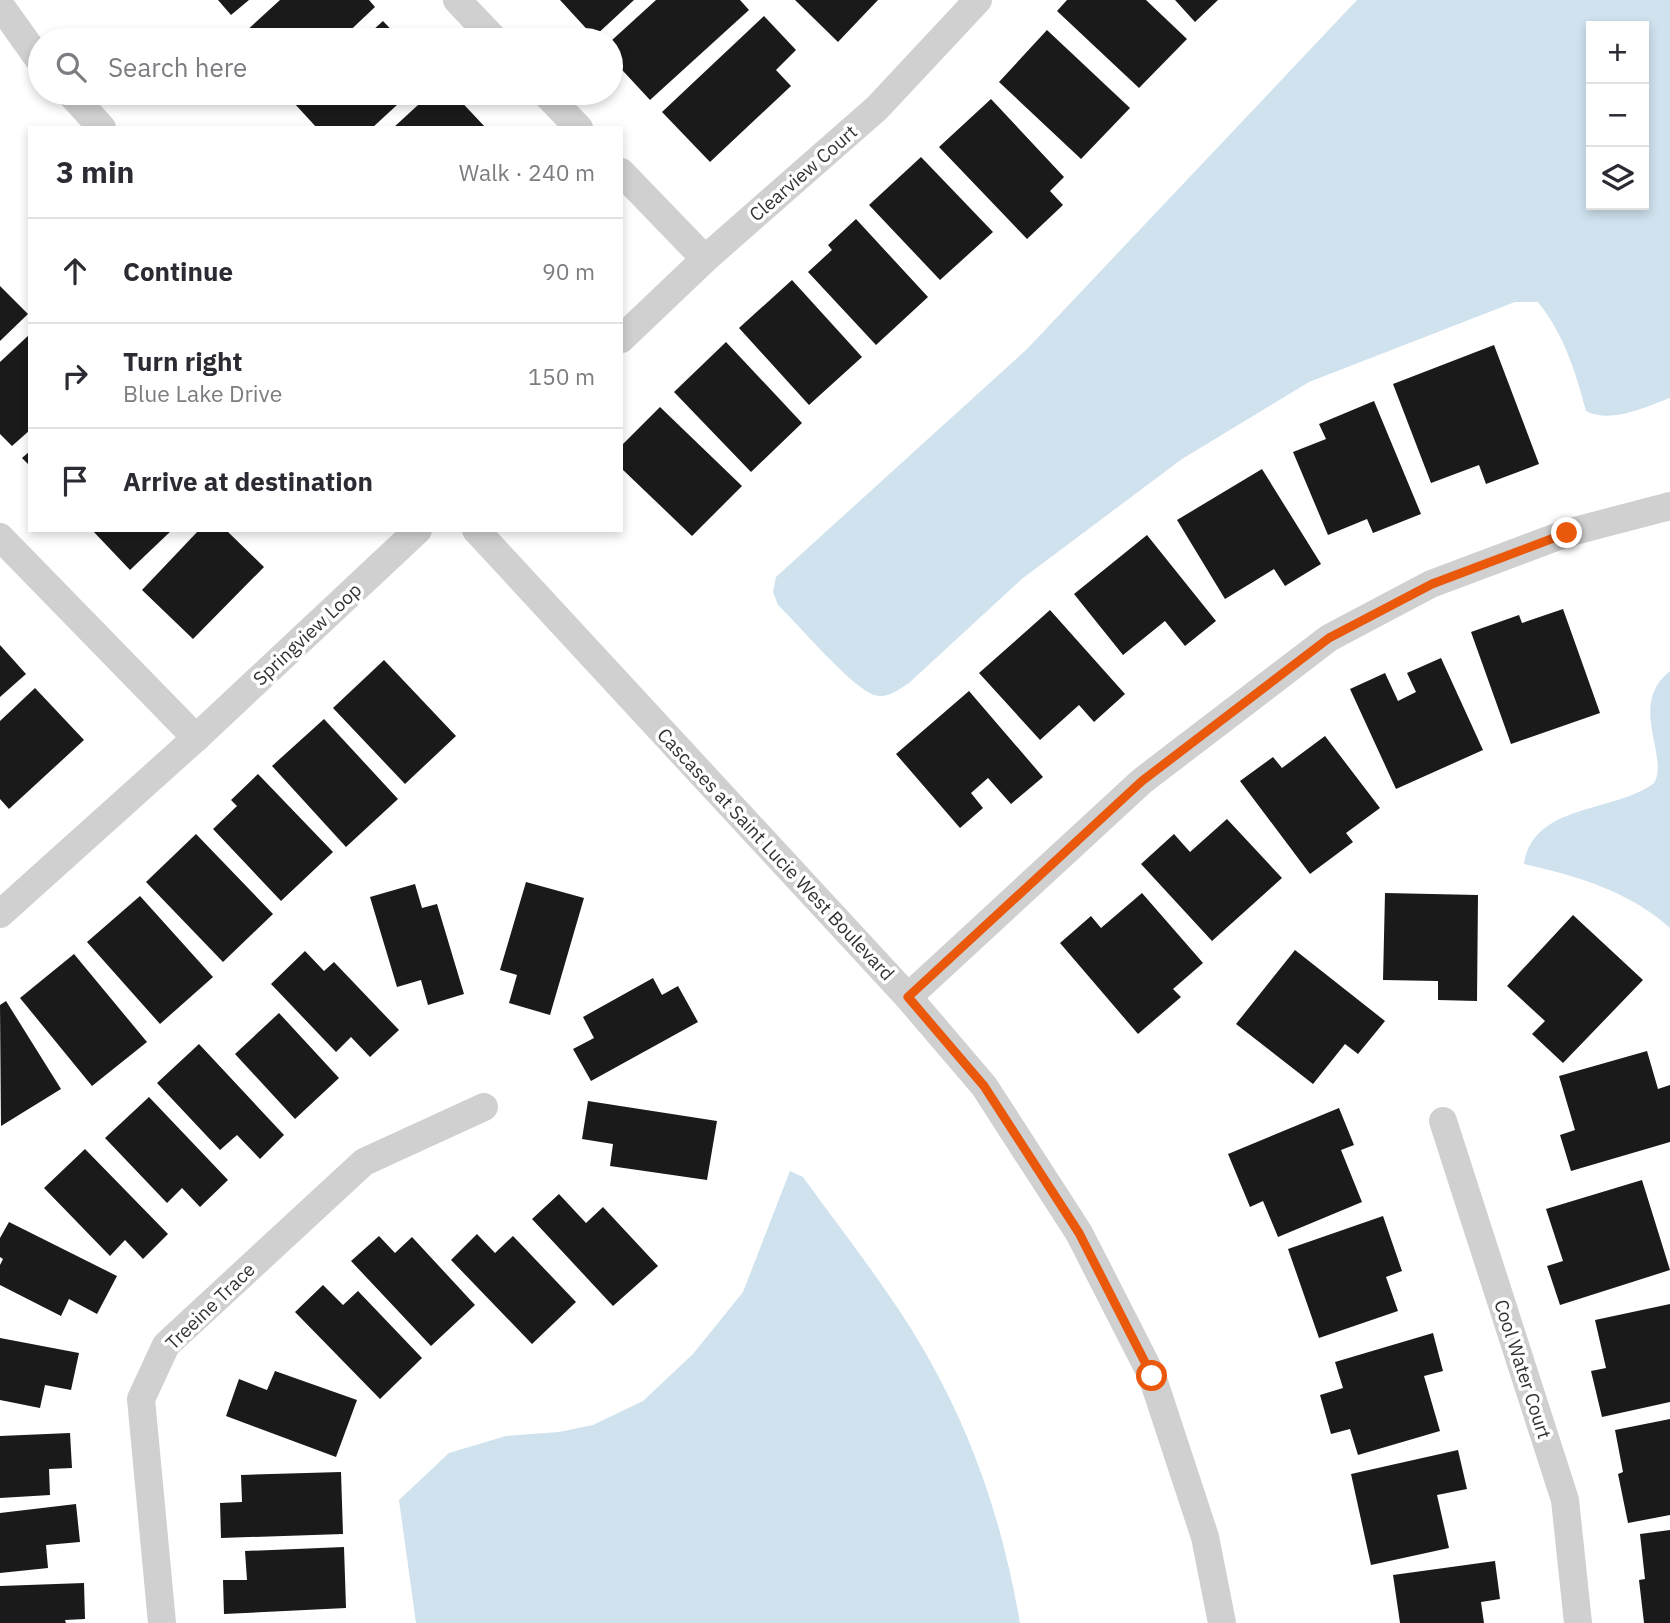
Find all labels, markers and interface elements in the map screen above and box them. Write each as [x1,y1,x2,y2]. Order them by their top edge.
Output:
map controls [1586,21,1649,210]
button: + [1586,21,1649,84]
search box [28,28,623,105]
icon: search [52,48,90,86]
text: Search here [108,50,247,84]
button: − [1586,84,1649,147]
street label: Clearview Court [744,120,862,226]
button: layers [1586,147,1649,210]
text: 3 min [56,152,134,191]
text: Walk · 240 m [459,157,595,187]
icon: ahead [56,252,94,290]
text: Continue [123,254,233,288]
text: 90 m [542,256,595,286]
text: Turn right [123,344,242,378]
icon: right [56,357,94,395]
text: 150 m [528,361,595,391]
text: Blue Lake Drive [123,378,282,408]
icon: arrive [56,462,94,500]
text: Arrive at destination [123,464,373,498]
route end [1551,517,1582,548]
street label: Springview Loop [248,578,366,690]
street label: Cascases at Saint Lucie West Boulevard [652,723,900,985]
street label: Treeine Trace [160,1257,260,1355]
street label: Cool Water Court [1489,1296,1557,1442]
route start [1136,1360,1167,1391]

